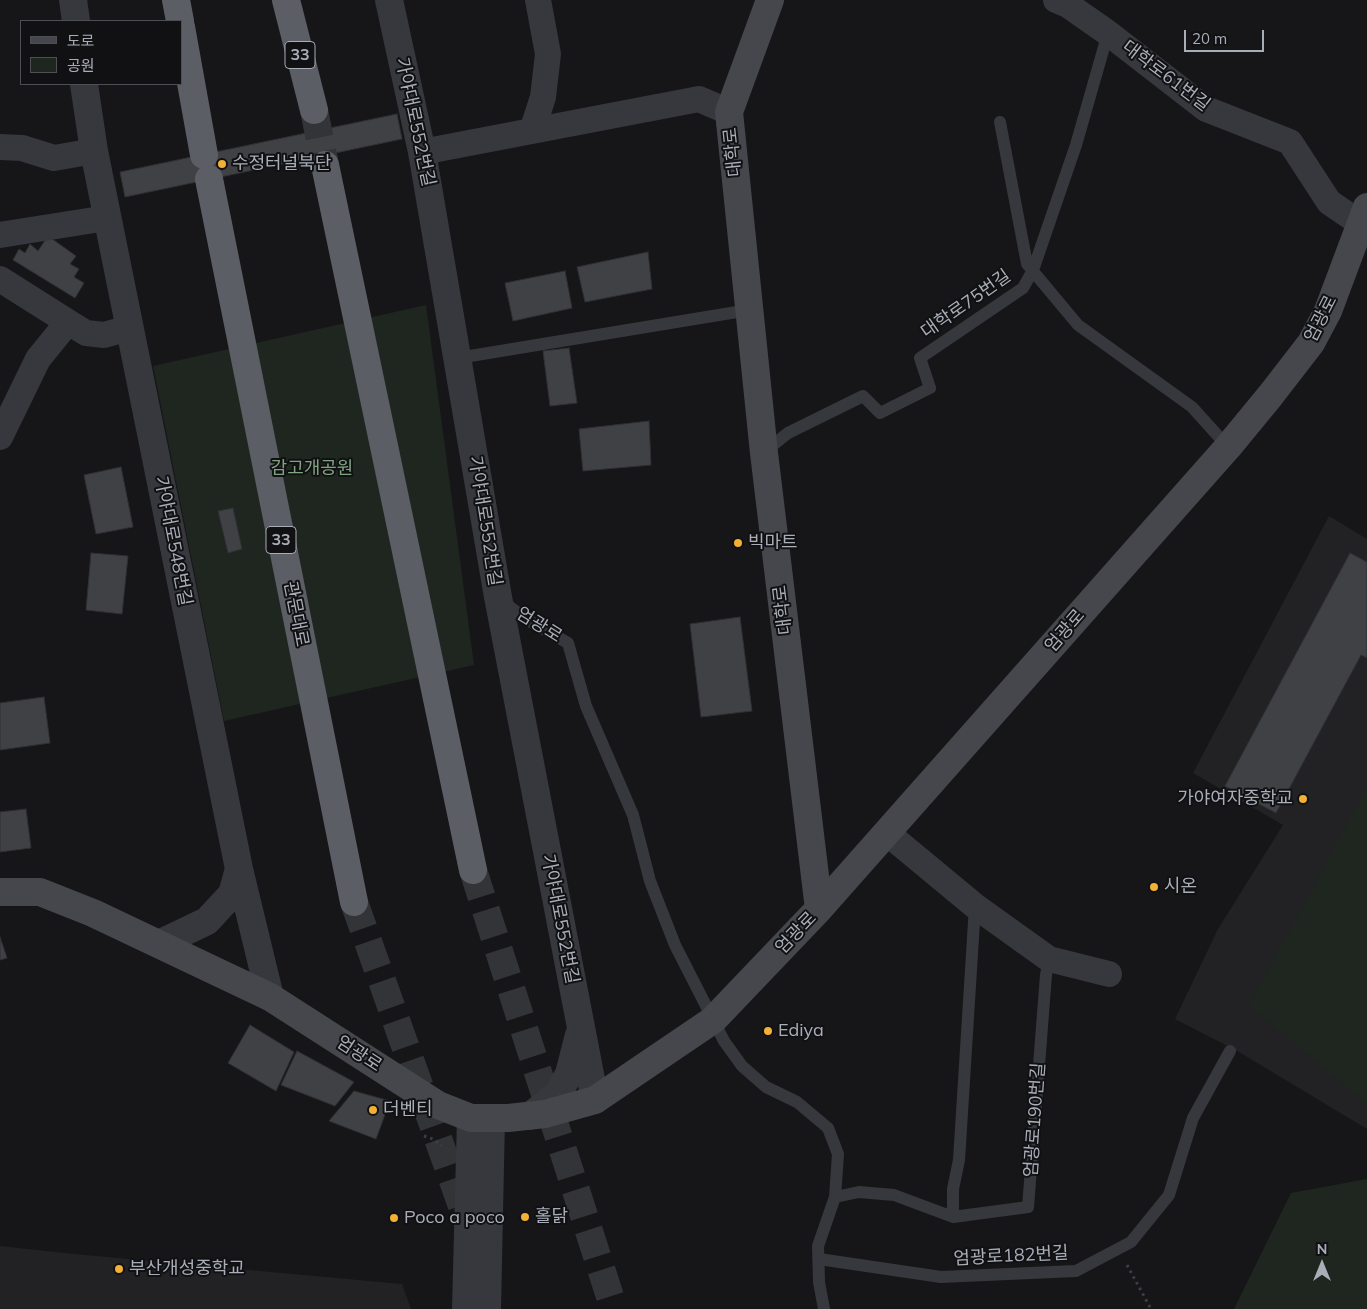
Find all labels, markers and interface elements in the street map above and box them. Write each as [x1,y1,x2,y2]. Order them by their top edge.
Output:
legend [20,20,182,85]
scale bar [1187,20,1267,52]
text: 20 m [1192,29,1227,48]
text: 도로 [67,31,95,50]
street label: 대학로61번길 [1118,36,1214,116]
road number: 33 [285,42,315,68]
street label: 가야대로552번길 [391,55,439,189]
text: 공원 [67,56,95,75]
street label: 대학로 [720,126,746,178]
place label: 수정터널북단 [232,153,331,175]
marker: 수정터널북단 [216,158,228,170]
street label: 대학로75번길 [917,265,1015,343]
street label: 엄광로 [1300,292,1342,346]
street label: 가야대로552번길 [464,454,506,588]
park label: 감고개공원 [271,458,353,480]
street label: 가야대로548번길 [150,474,196,608]
road number: 33 [266,526,296,554]
place label: 빅마트 [748,532,798,554]
marker: 빅마트 [732,537,744,549]
street label: 관문대로 [279,579,313,649]
street label: 대학로 [769,584,797,636]
street label: 엄광로 [512,603,566,647]
street label: 엄광로 [1041,605,1089,657]
place label: 가야여자중학교 [1177,788,1293,810]
marker: 가야여자중학교 [1297,793,1309,805]
street label: 가야대로552번길 [537,852,583,986]
place label: 시온 [1164,876,1197,898]
marker: 시온 [1148,881,1160,893]
street label: 엄광로 [771,908,821,958]
place label: Ediya [778,1020,824,1042]
marker: Ediya [762,1025,774,1037]
street label: 엄광로 [332,1031,386,1077]
street label: 엄광로190번길 [1020,1062,1050,1178]
place label: 더벤티 [383,1099,433,1121]
marker: 더벤티 [367,1104,379,1116]
place label: 홀닭 [535,1206,568,1228]
place label: Poco a poco [404,1207,505,1229]
marker: 홀닭 [519,1211,531,1223]
marker: Poco a poco [388,1212,400,1224]
north arrow [1297,1239,1347,1289]
text: N [1317,1240,1327,1258]
street label: 엄광로182번길 [953,1242,1069,1270]
place label: 부산개성중학교 [129,1258,245,1280]
marker: 부산개성중학교 [113,1263,125,1275]

